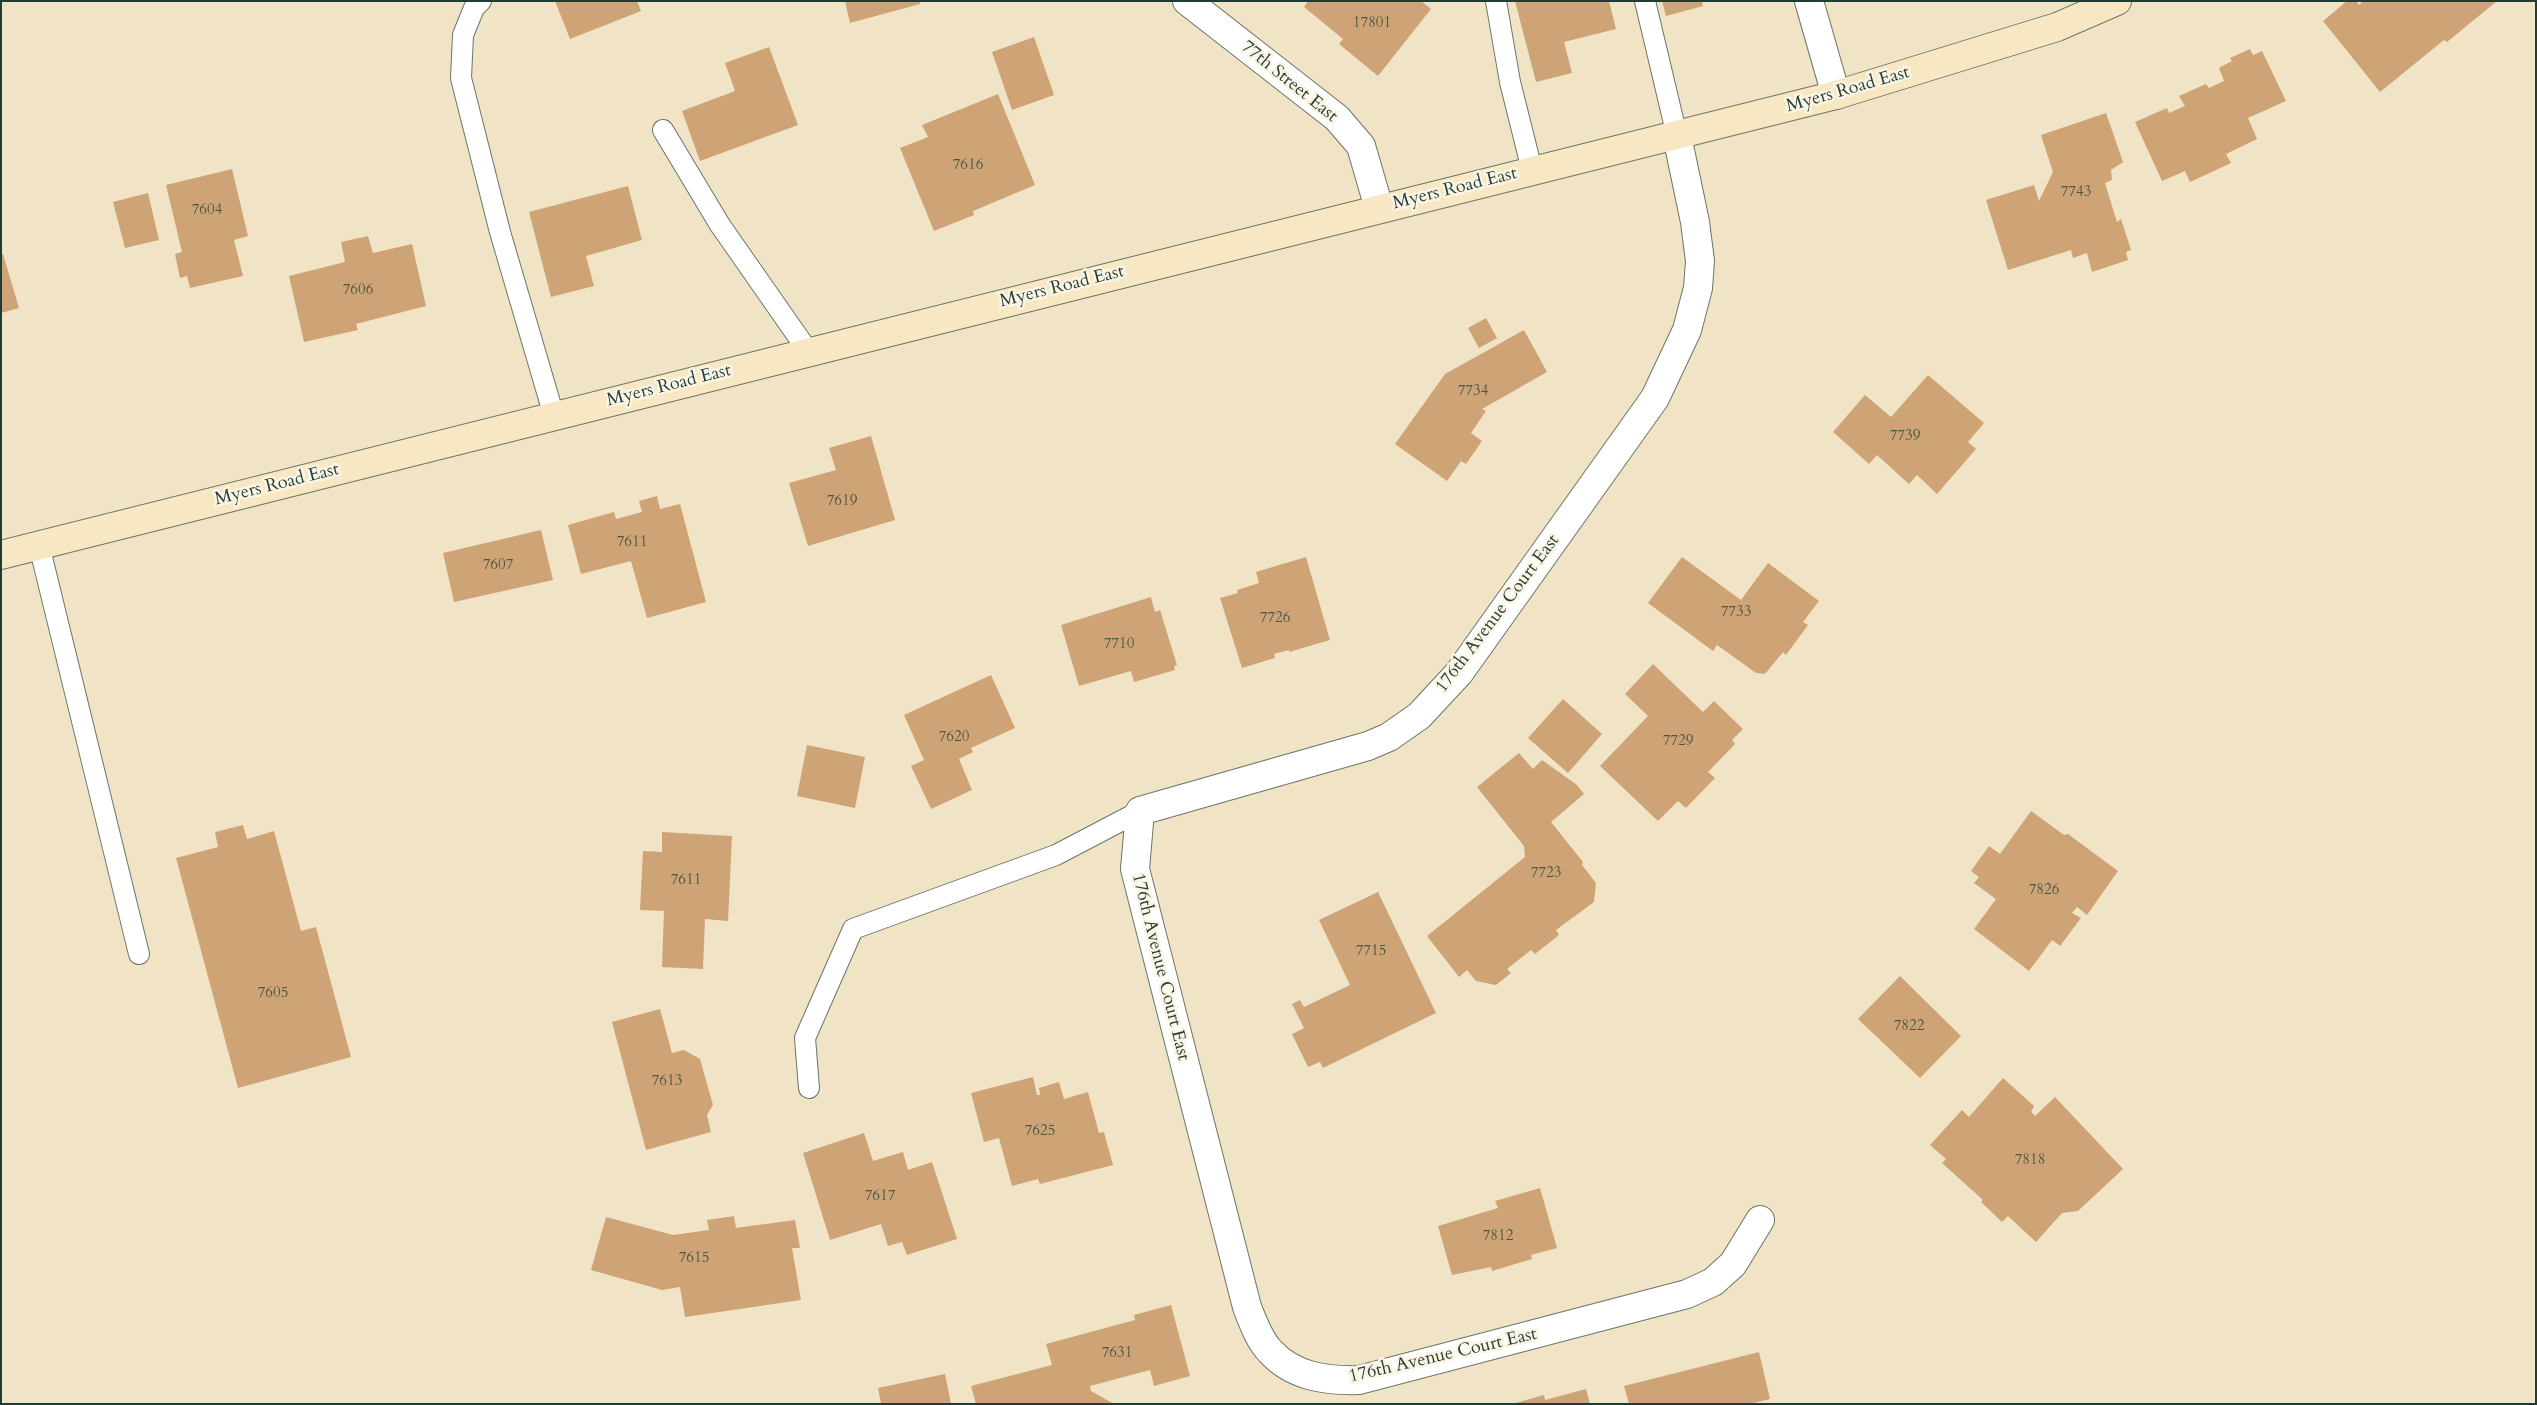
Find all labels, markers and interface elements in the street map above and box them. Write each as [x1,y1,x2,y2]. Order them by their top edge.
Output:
house number: 17801 [1353,15,1391,33]
street label: 77th Street East [1237,37,1341,127]
street label: Myers Road East [1784,62,1912,118]
house number: 7616 [953,157,983,175]
street label: Myers Road East [1391,163,1519,215]
house number: 7743 [2061,184,2091,202]
house number: 7604 [192,202,222,220]
street label: Myers Road East [998,261,1126,313]
house number: 7606 [343,282,373,300]
street label: Myers Road East [605,360,733,412]
house number: 7734 [1458,383,1488,401]
house number: 7739 [1890,428,1920,446]
street label: Myers Road East [213,459,341,511]
house number: 7619 [827,493,857,511]
street label: 176th Avenue Court East [1432,531,1564,697]
house number: 7611 [617,534,647,552]
house number: 7607 [483,557,513,575]
house number: 7733 [1721,604,1751,622]
house number: 7726 [1260,610,1290,628]
house number: 7710 [1104,636,1134,654]
house number: 7620 [939,729,969,747]
house number: 7729 [1663,733,1693,751]
house number: 7723 [1531,865,1561,883]
street label: 176th Avenue Court East [1126,871,1194,1063]
house number: 7611 [671,872,701,890]
house number: 7826 [2029,882,2059,900]
house number: 7715 [1356,943,1386,961]
house number: 7605 [258,985,288,1003]
house number: 7822 [1894,1018,1924,1036]
house number: 7613 [652,1073,682,1091]
house number: 7625 [1025,1123,1055,1141]
house number: 7818 [2015,1152,2045,1170]
house number: 7617 [865,1188,895,1206]
house number: 7812 [1483,1228,1513,1246]
house number: 7615 [679,1250,709,1268]
street label: 176th Avenue Court East [1347,1324,1539,1388]
house number: 7631 [1102,1345,1132,1363]

